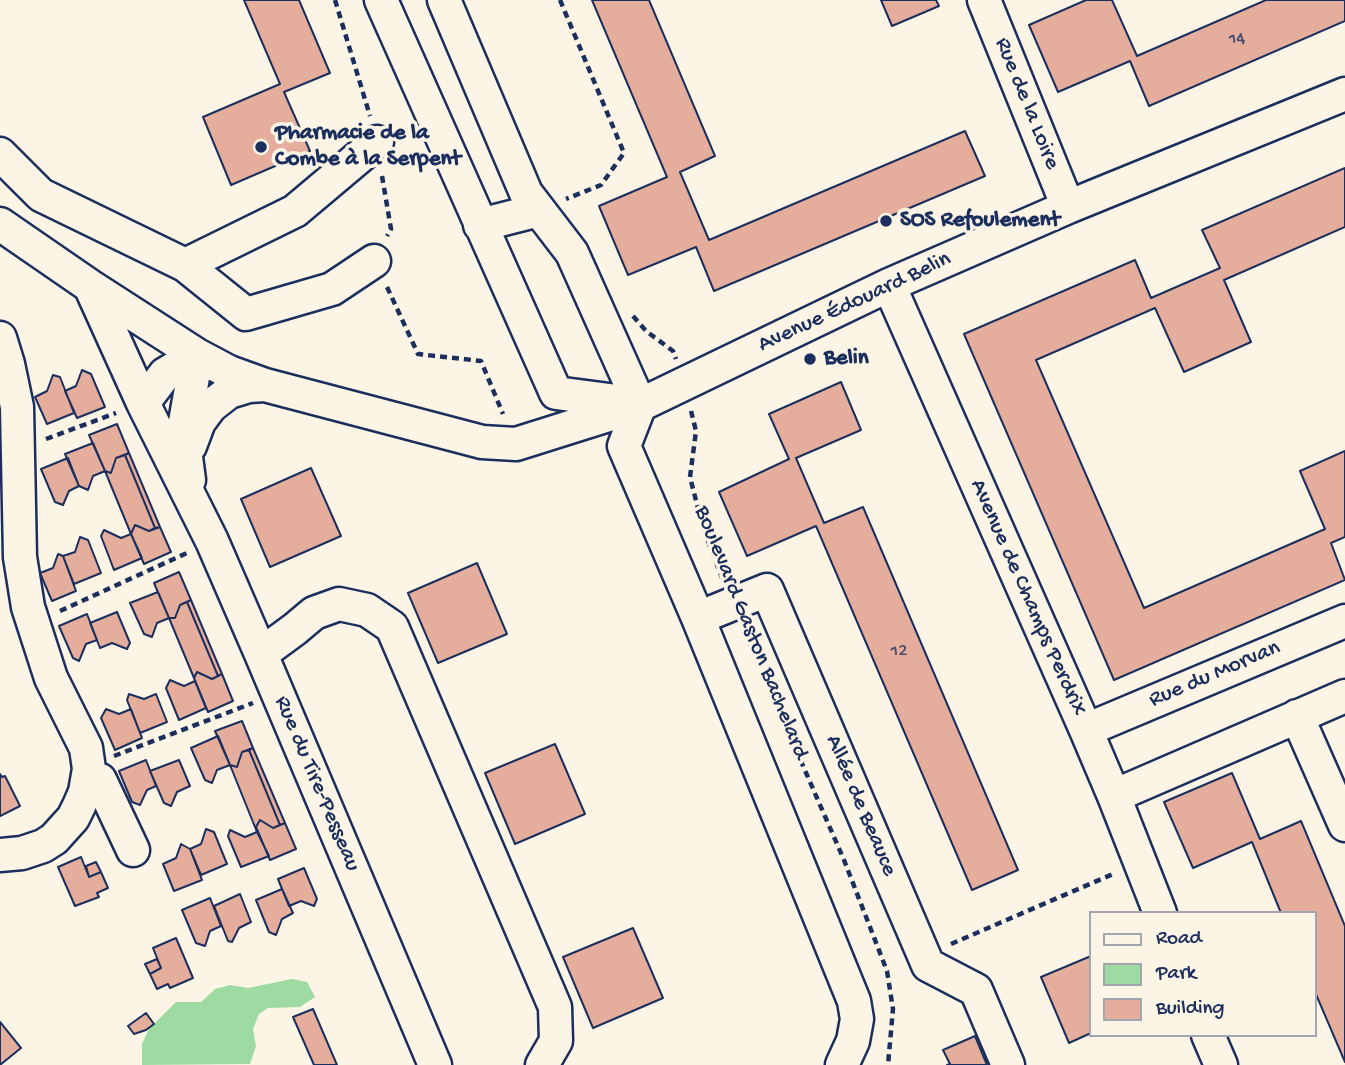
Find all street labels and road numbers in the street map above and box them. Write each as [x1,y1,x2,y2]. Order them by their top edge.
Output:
street label: Rue de la Loire [987,34,1065,174]
street label: Avenue Édouard Belin [754,246,956,360]
street label: Avenue de Champs Perdrix [962,475,1092,721]
street label: Boulevard Gaston Bachelard [686,502,814,764]
street label: Rue du Morvan [1145,635,1285,715]
street label: Rue du Tire-Pesseau [267,692,365,876]
street label: Allée de Beauce [818,731,902,881]

